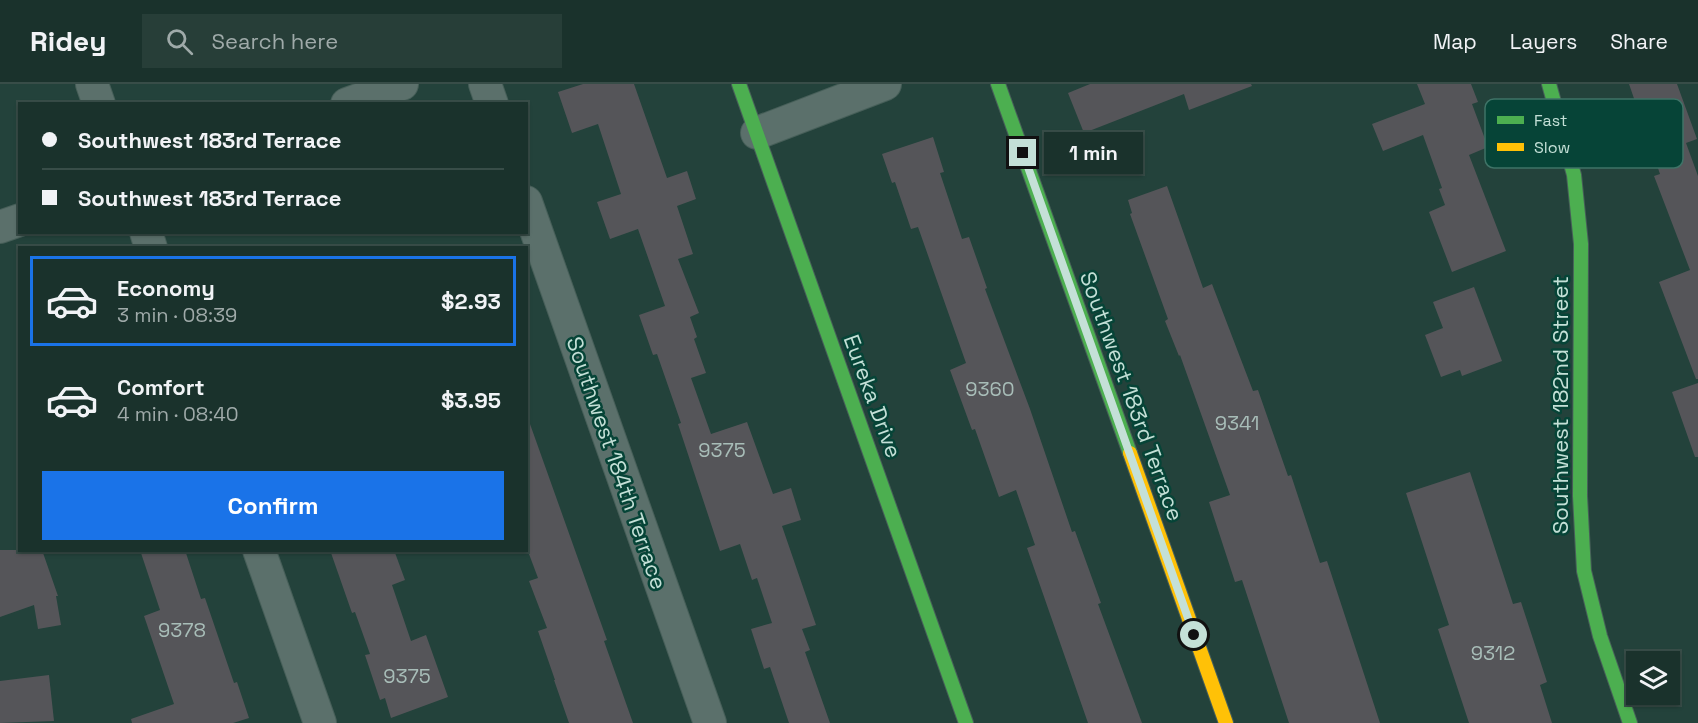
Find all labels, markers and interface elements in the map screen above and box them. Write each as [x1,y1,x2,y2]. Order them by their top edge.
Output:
search box [142,14,562,68]
text: Ridey [30,23,106,59]
icon: search [163,25,196,58]
text: Search here [211,27,338,55]
text: Map [1433,28,1477,55]
text: Layers [1510,28,1577,55]
text: Share [1610,28,1668,55]
legend [1485,99,1683,168]
text: Fast [1534,110,1567,131]
text: Southwest 183rd Terrace [78,126,341,154]
callout: 1 min [1044,132,1143,174]
text: Slow [1534,137,1570,158]
route end [1009,139,1036,166]
text: 1 min [1069,140,1118,166]
text: Southwest 183rd Terrace [78,184,341,212]
street label: Southwest 183rd Terrace [1074,267,1190,525]
icon: car [45,274,99,328]
text: Economy [117,274,215,302]
street label: Southwest 182nd Street [1546,276,1574,534]
text: $2.93 [441,287,501,315]
text: 3 min · 08:39 [117,302,237,328]
street label: Eureka Drive [838,330,908,462]
street label: Southwest 184th Terrace [561,333,673,593]
icon: car [45,373,99,427]
text: Comfort [117,373,205,401]
house number: 9360 [965,376,1015,402]
text: $3.95 [441,386,501,414]
text: 4 min · 08:40 [117,401,239,427]
house number: 9341 [1215,410,1259,436]
house number: 9375 [698,437,746,463]
button: Confirm [42,471,504,540]
house number: 9378 [158,617,206,643]
route start [1180,621,1207,648]
house number: 9312 [1471,640,1515,666]
map controls [1626,651,1680,705]
button: layers [1626,651,1680,705]
house number: 9375 [383,663,431,689]

